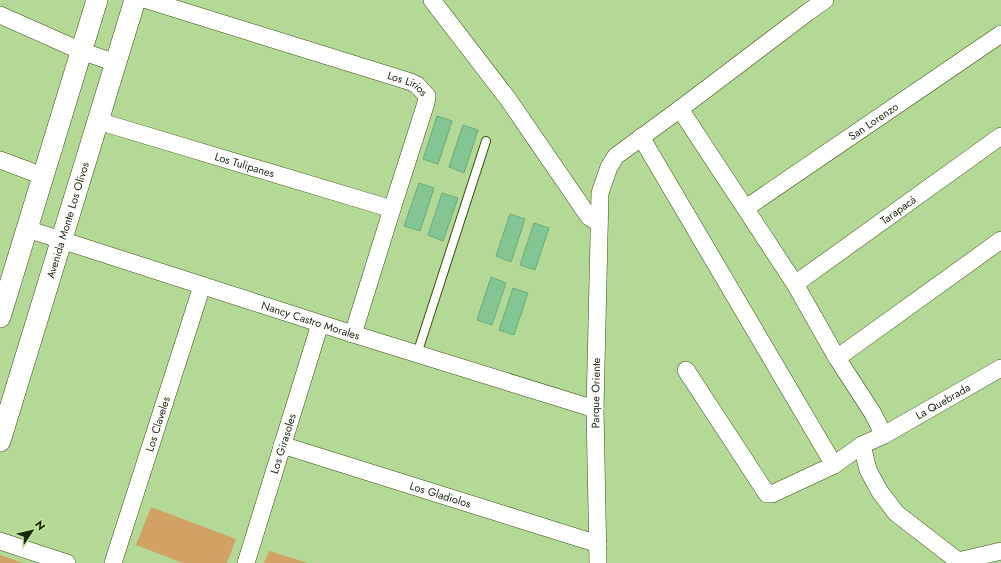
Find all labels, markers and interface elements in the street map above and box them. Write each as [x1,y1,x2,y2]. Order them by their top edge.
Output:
street label: Los Lirios [385,67,432,100]
street label: San Lorenzo [845,98,901,144]
street label: Los Tulipanes [213,148,277,182]
street label: Avenida Monte Los Olivos [42,159,93,280]
street label: Tarapacá [877,192,919,228]
street label: Nancy Castro Morales [259,297,362,344]
street label: Parque Oriente [587,357,604,429]
street label: La Quebrada [913,379,973,423]
street label: Los Claveles [141,394,174,454]
street label: Los Girasoles [266,411,300,476]
street label: Los Gladiolos [408,478,474,512]
north arrow [12,511,52,551]
text: N [31,517,49,533]

